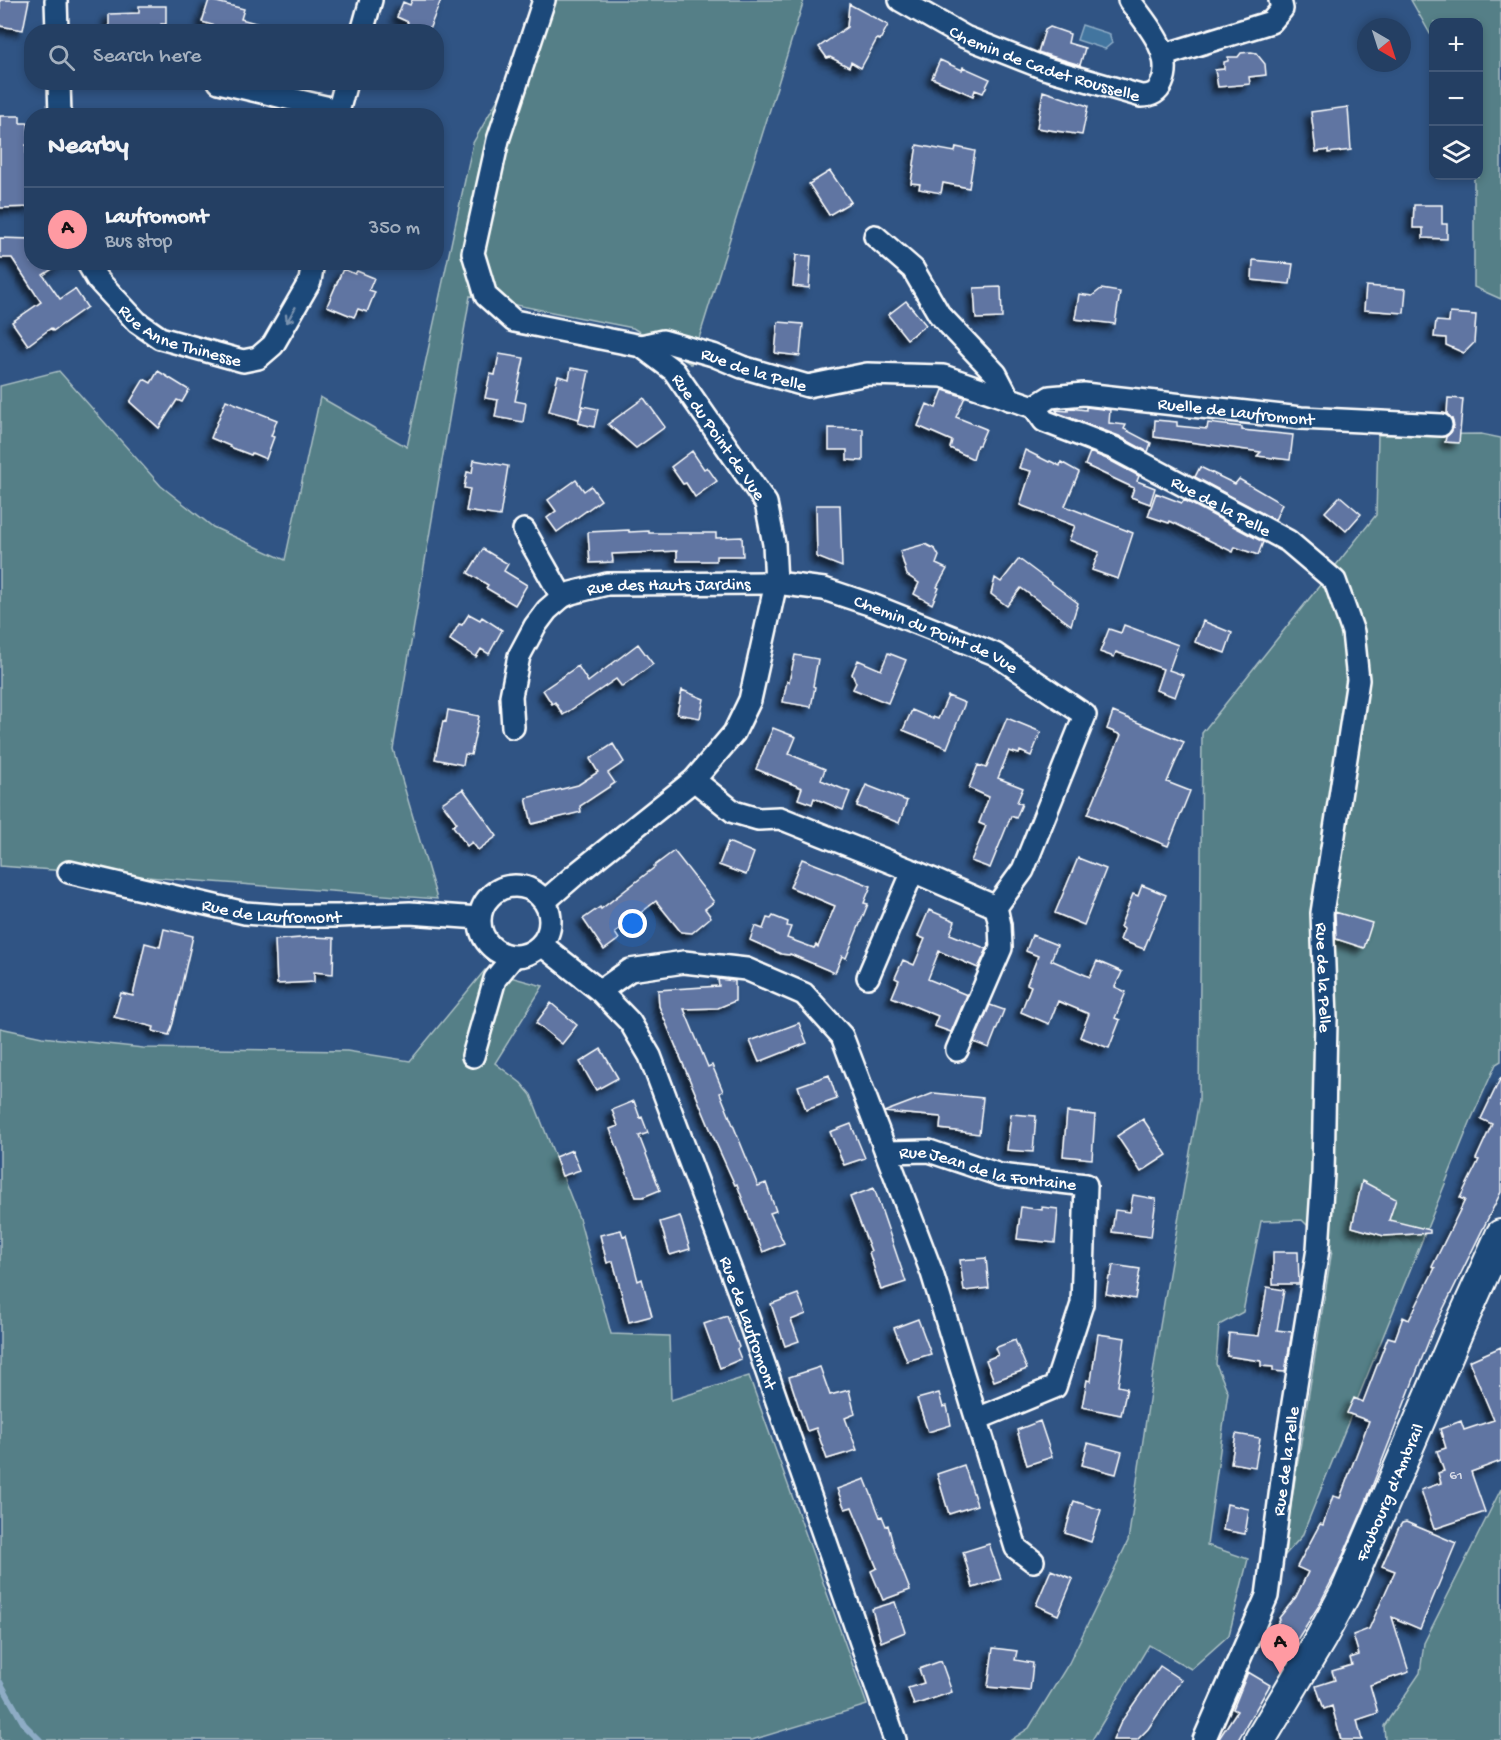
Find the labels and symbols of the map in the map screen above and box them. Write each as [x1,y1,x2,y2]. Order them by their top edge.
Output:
north arrow [1357,18,1411,72]
street label: Chemin de Cadet Rousselle [945,22,1143,108]
street label: Rue Anne Thinesse [113,301,244,373]
one-way arrow [284,306,296,323]
street label: Rue de la Pelle [698,344,810,398]
street label: Rue du Point de Vue [666,370,769,506]
street label: Ruelle de Laufromont [1157,394,1316,432]
street label: Rue de la Pelle [1167,472,1274,543]
street label: Rue des Hauts Jardins [585,575,752,602]
street label: Chemin du Point de Vue [851,592,1022,680]
street label: Rue de Laufromont [200,895,343,929]
your location [618,909,647,938]
street label: Rue de la Pelle [1309,922,1334,1034]
street label: Rue Jean de la Fontaine [899,1143,1078,1197]
street label: Rue de Laufromont [713,1254,781,1394]
street label: Rue de la Pelle [1269,1405,1306,1517]
street label: Faubourg d'Ambrail [1352,1421,1430,1566]
house number: 61 [1449,1467,1463,1485]
pin: A [1260,1624,1300,1674]

